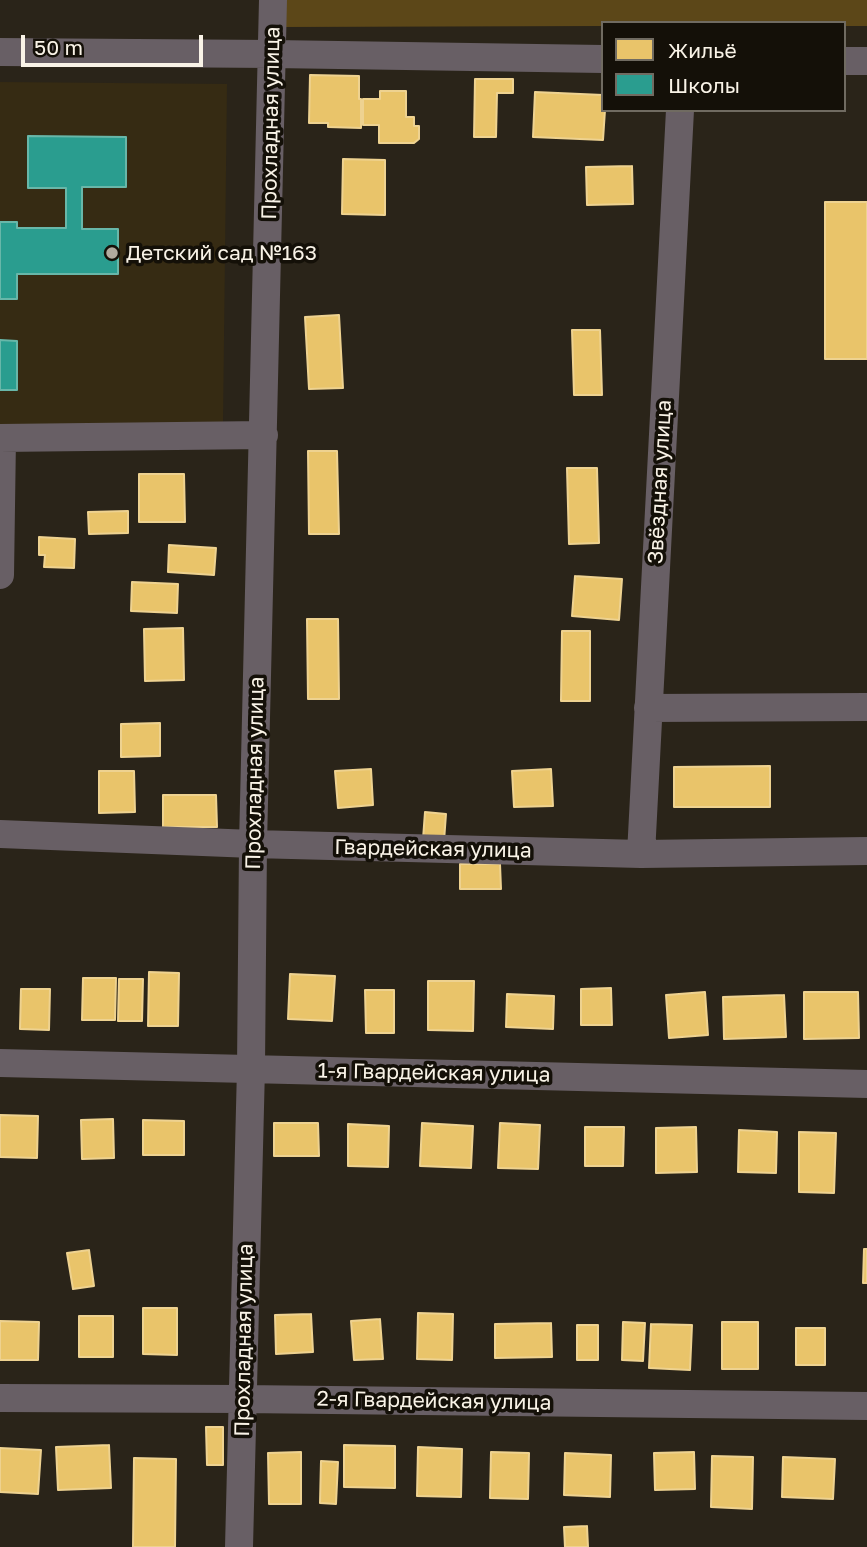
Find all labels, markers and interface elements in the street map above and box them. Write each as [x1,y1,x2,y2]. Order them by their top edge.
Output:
scale bar [24,21,206,65]
legend [601,21,846,112]
street label: Прохладная улица [257,26,285,220]
text: 50 m [34,34,83,60]
text: Жильё [668,37,737,63]
text: Школы [668,72,740,98]
place label: Детский cад №163 [126,240,317,266]
marker: Детский cад №163 [104,245,120,261]
street label: Звёздная улица [643,399,677,565]
street label: Прохладная улица [241,676,269,870]
street label: Гвардейская улица [334,835,532,863]
street label: 1-я Гвардейская улица [317,1058,551,1088]
street label: Прохладная улица [230,1243,258,1437]
street label: 2-я Гвардейская улица [316,1386,552,1416]

